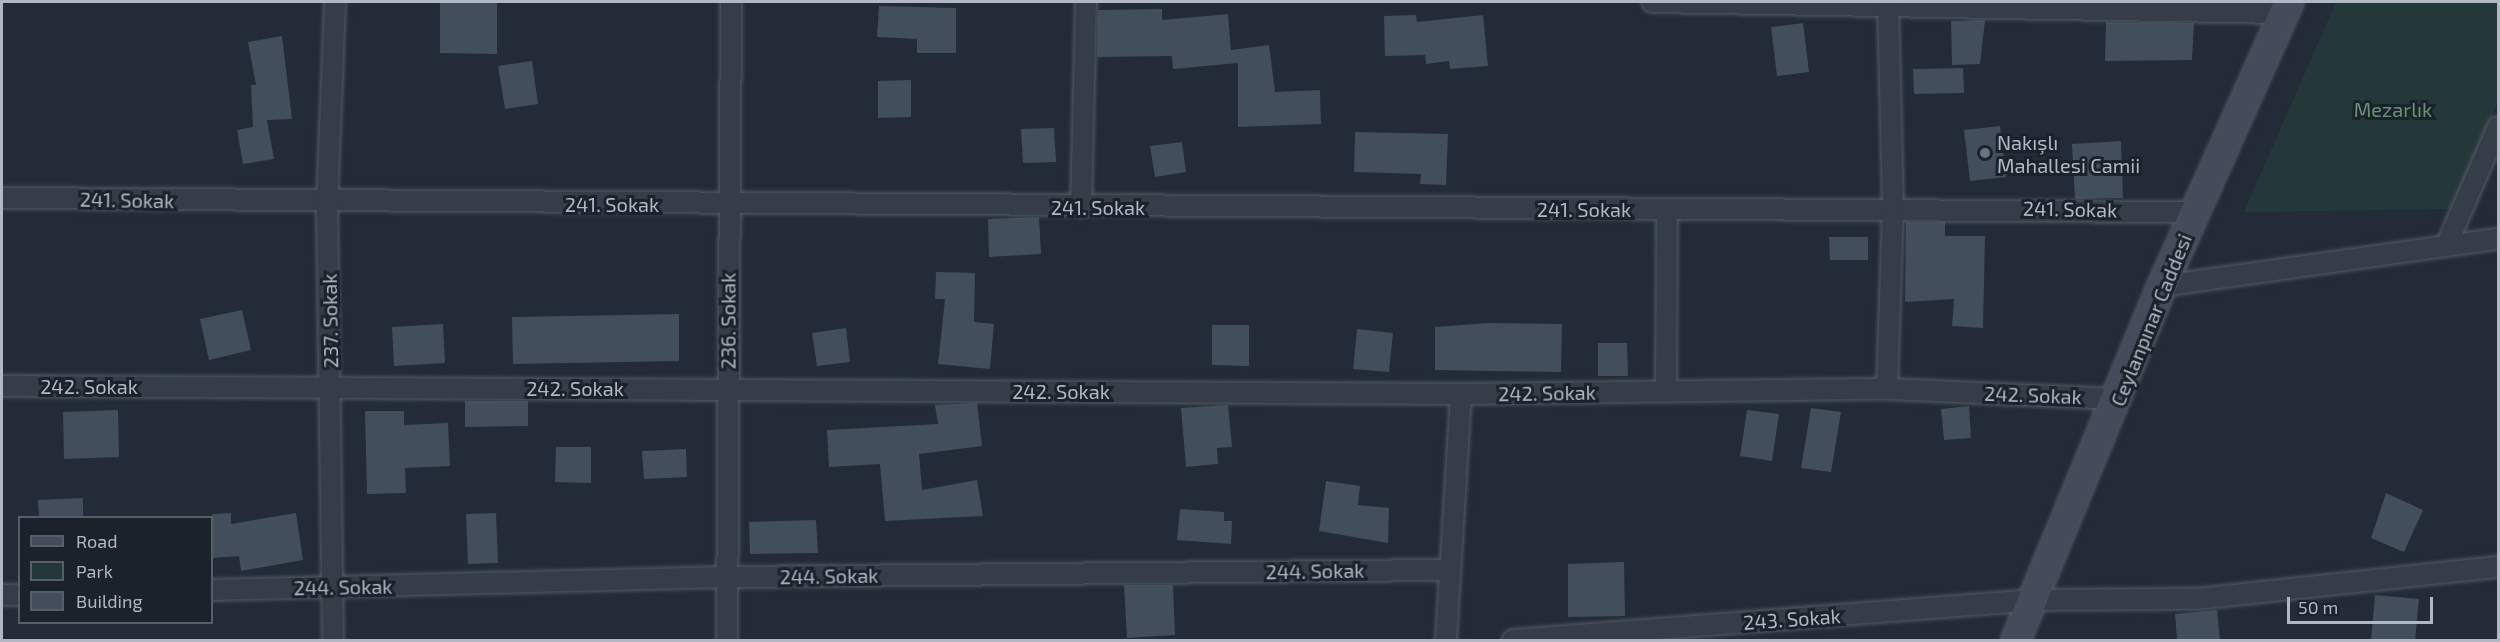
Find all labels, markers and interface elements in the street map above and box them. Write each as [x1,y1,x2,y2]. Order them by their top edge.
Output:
park label: Mezarlık [2354,97,2432,121]
place label: Nakışlı Mahallesi Camii [1997,130,2140,177]
marker: Nakışlı Mahallesi Camii [1978,146,1992,160]
street label: 241. Sokak [80,187,174,213]
street label: 241. Sokak [565,192,659,216]
street label: 241. Sokak [1051,195,1145,219]
street label: 241. Sokak [2023,196,2117,222]
street label: 241. Sokak [1537,197,1631,221]
street label: Ceylanpınar Caddesi [2105,230,2197,410]
street label: 237. Sokak [317,273,343,369]
street label: 236. Sokak [716,273,740,369]
street label: 242. Sokak [40,374,138,398]
street label: 242. Sokak [526,376,624,400]
street label: 242. Sokak [1012,379,1110,403]
street label: 242. Sokak [1498,380,1596,406]
street label: 242. Sokak [1984,381,2082,409]
legend [18,516,213,624]
text: Road [76,530,117,552]
street label: 244. Sokak [1265,558,1365,584]
text: Park [76,560,113,582]
street label: 244. Sokak [779,563,879,589]
street label: 244. Sokak [293,574,393,600]
scale bar [2290,585,2436,623]
text: Building [76,590,143,612]
text: 50 m [2298,596,2338,618]
street label: 243. Sokak [1742,604,1842,634]

